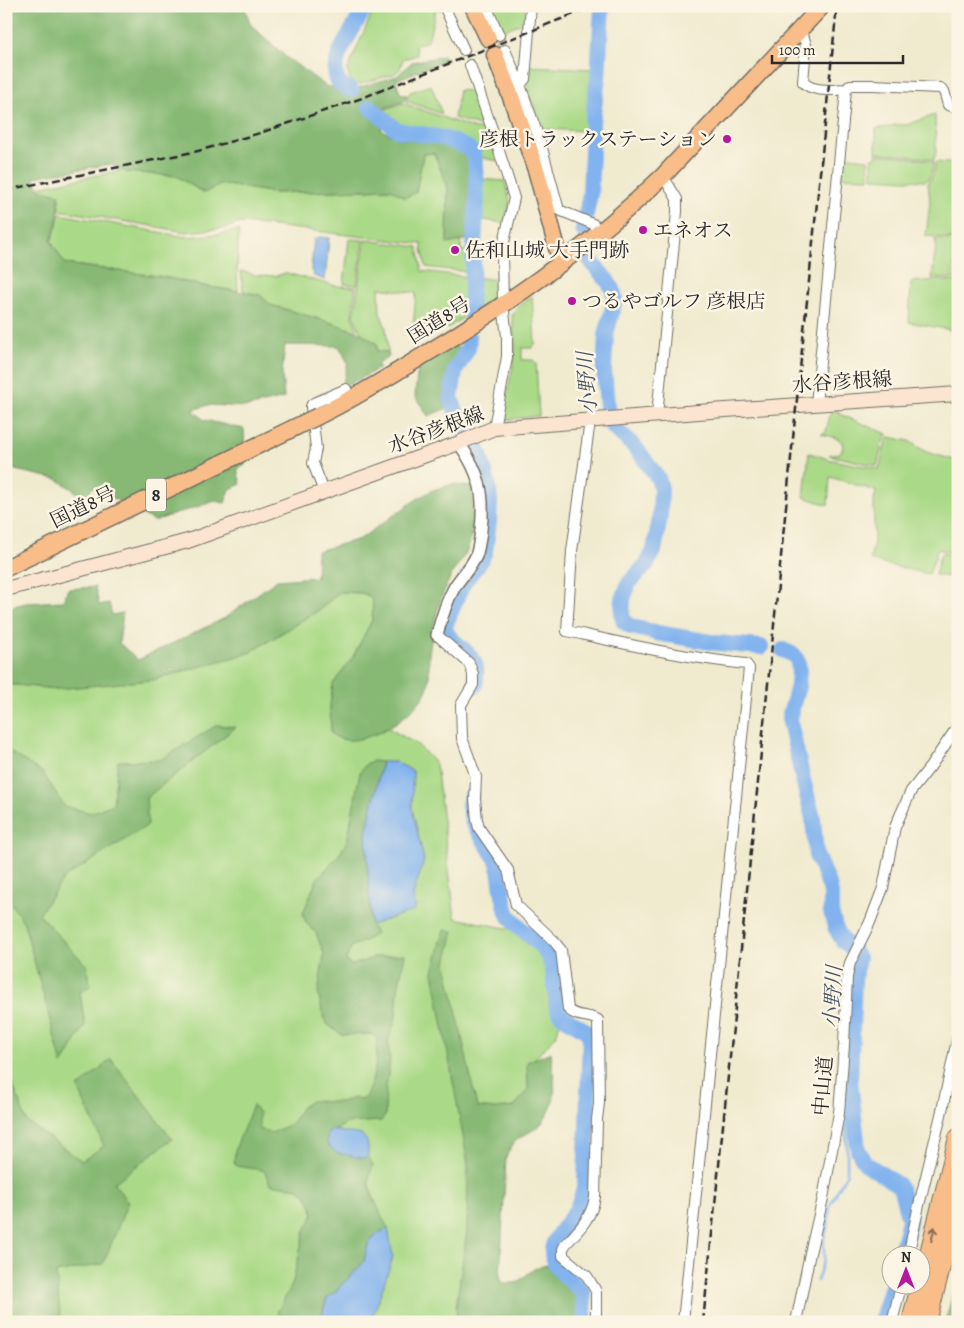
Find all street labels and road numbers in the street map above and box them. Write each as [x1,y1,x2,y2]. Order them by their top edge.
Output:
street label: 国道8号 [402,290,476,350]
street label: 水谷彦根線 [791,365,893,399]
street label: 水谷彦根線 [384,400,488,460]
road number: 8 [146,478,166,512]
street label: 国道8号 [46,480,120,534]
street label: 中山道 [807,1055,839,1117]

